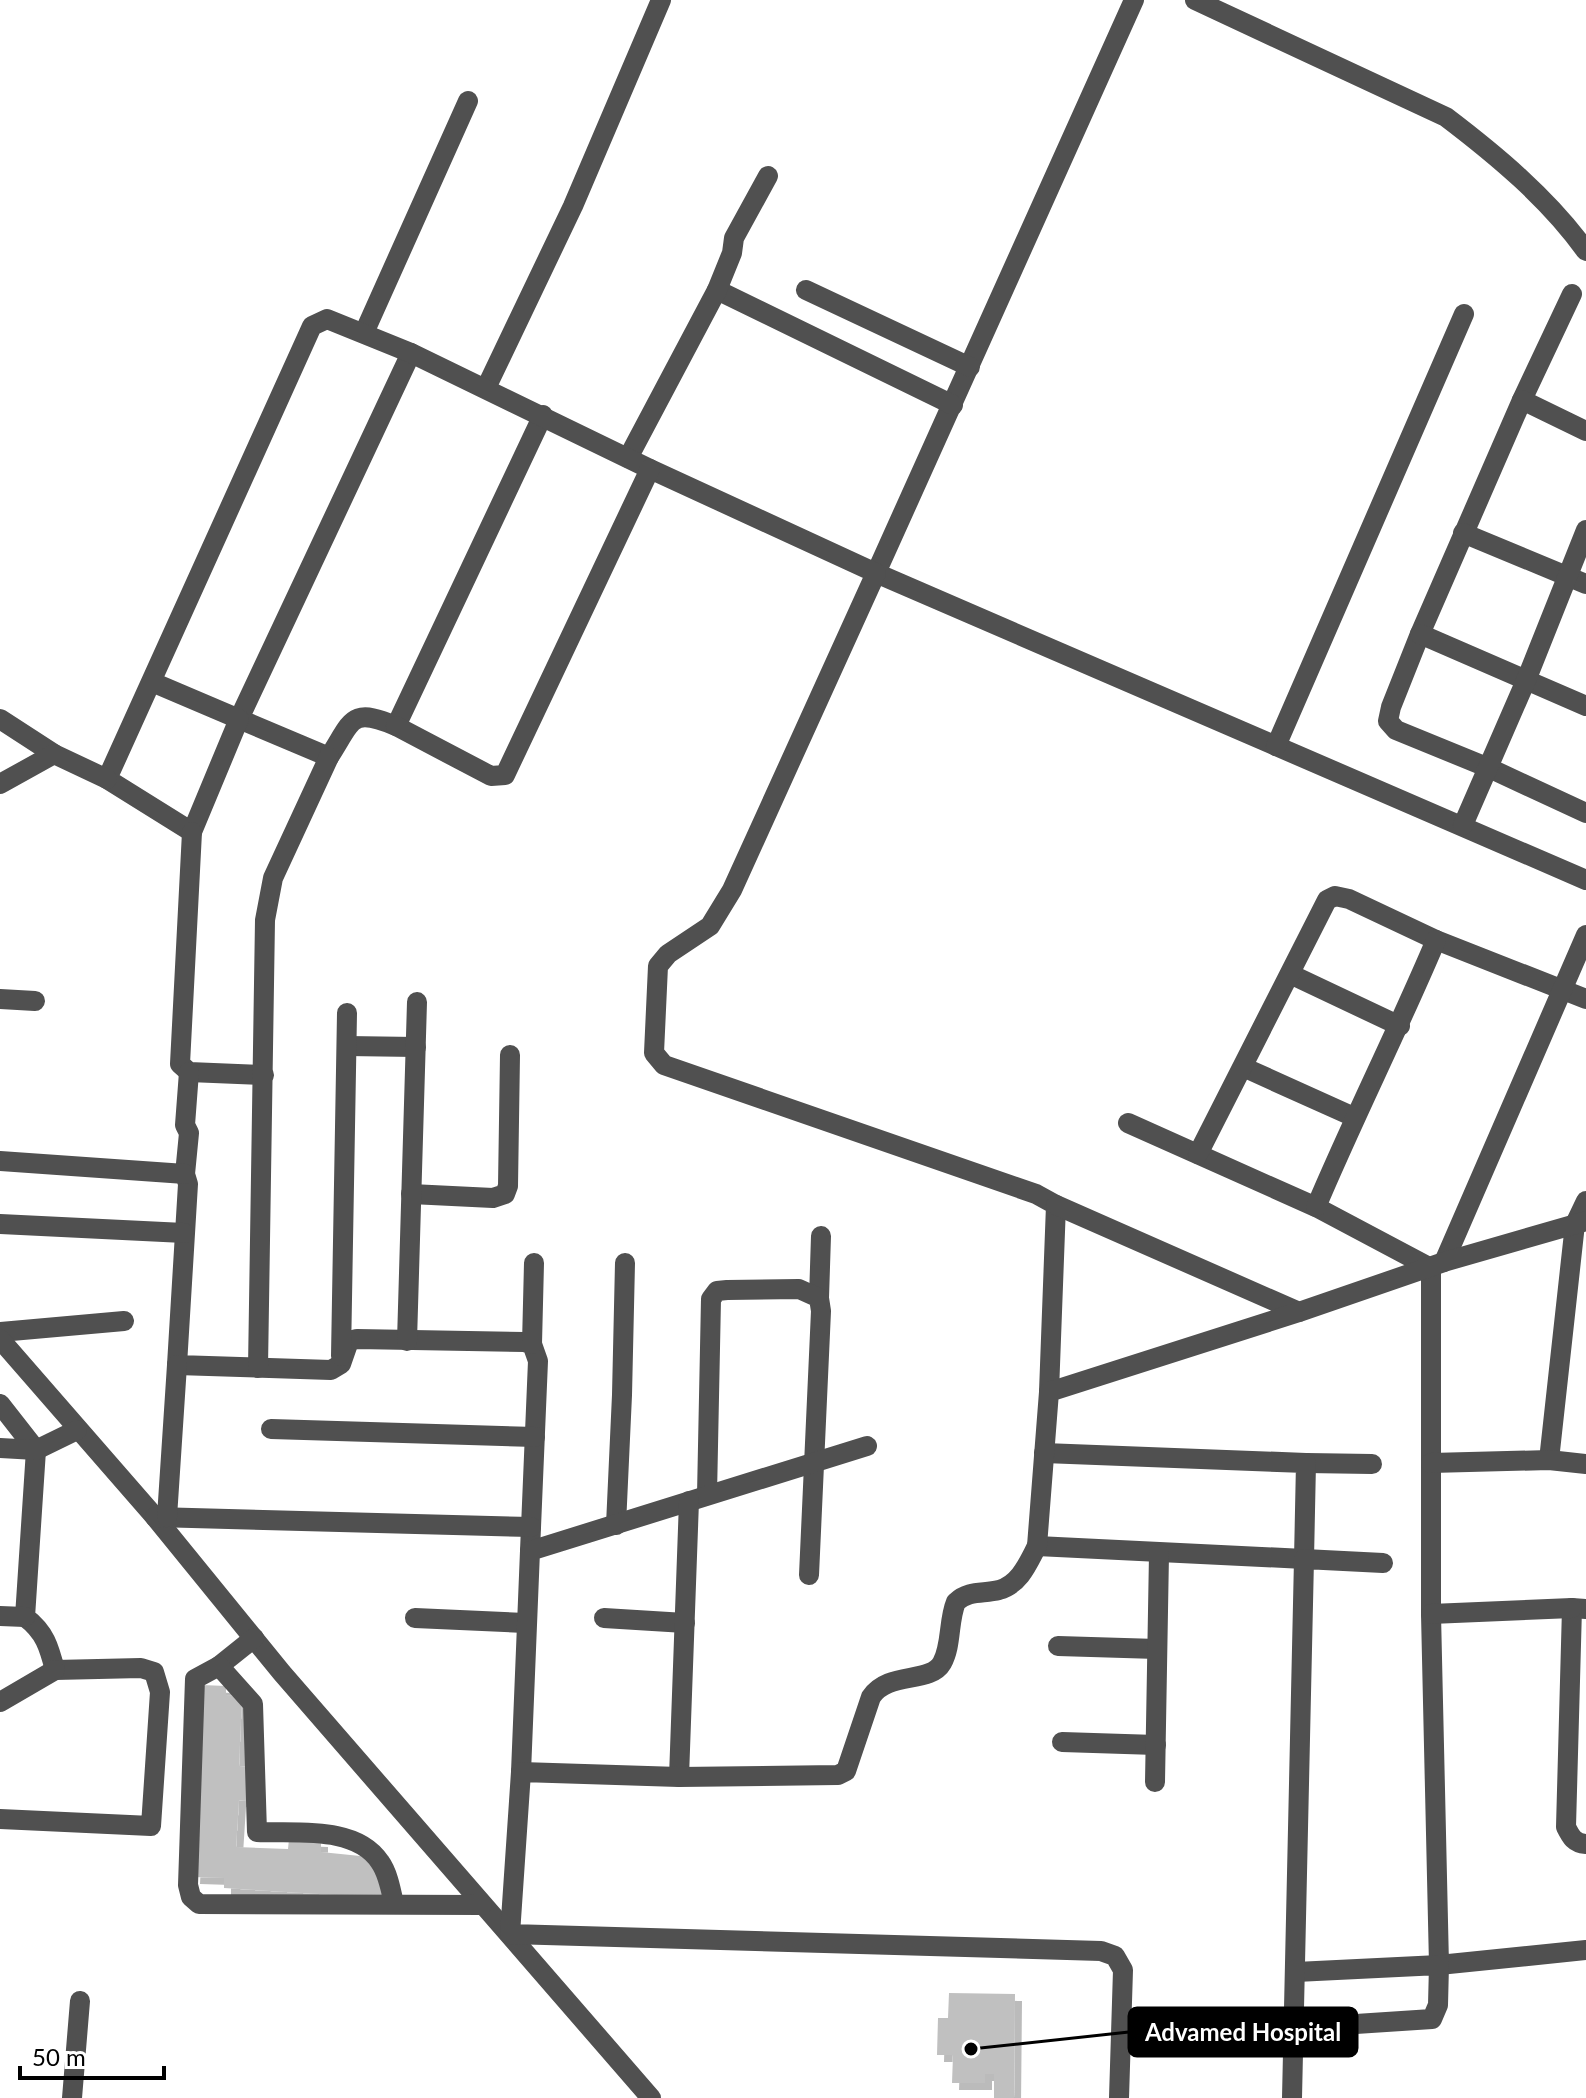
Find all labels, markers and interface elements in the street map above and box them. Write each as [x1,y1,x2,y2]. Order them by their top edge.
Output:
callout: Advamed Hospital [1129,2008,1357,2056]
text: Advamed Hospital [1144,2017,1341,2046]
scale bar [20,2030,164,2080]
text: 50 m [32,2042,86,2071]

